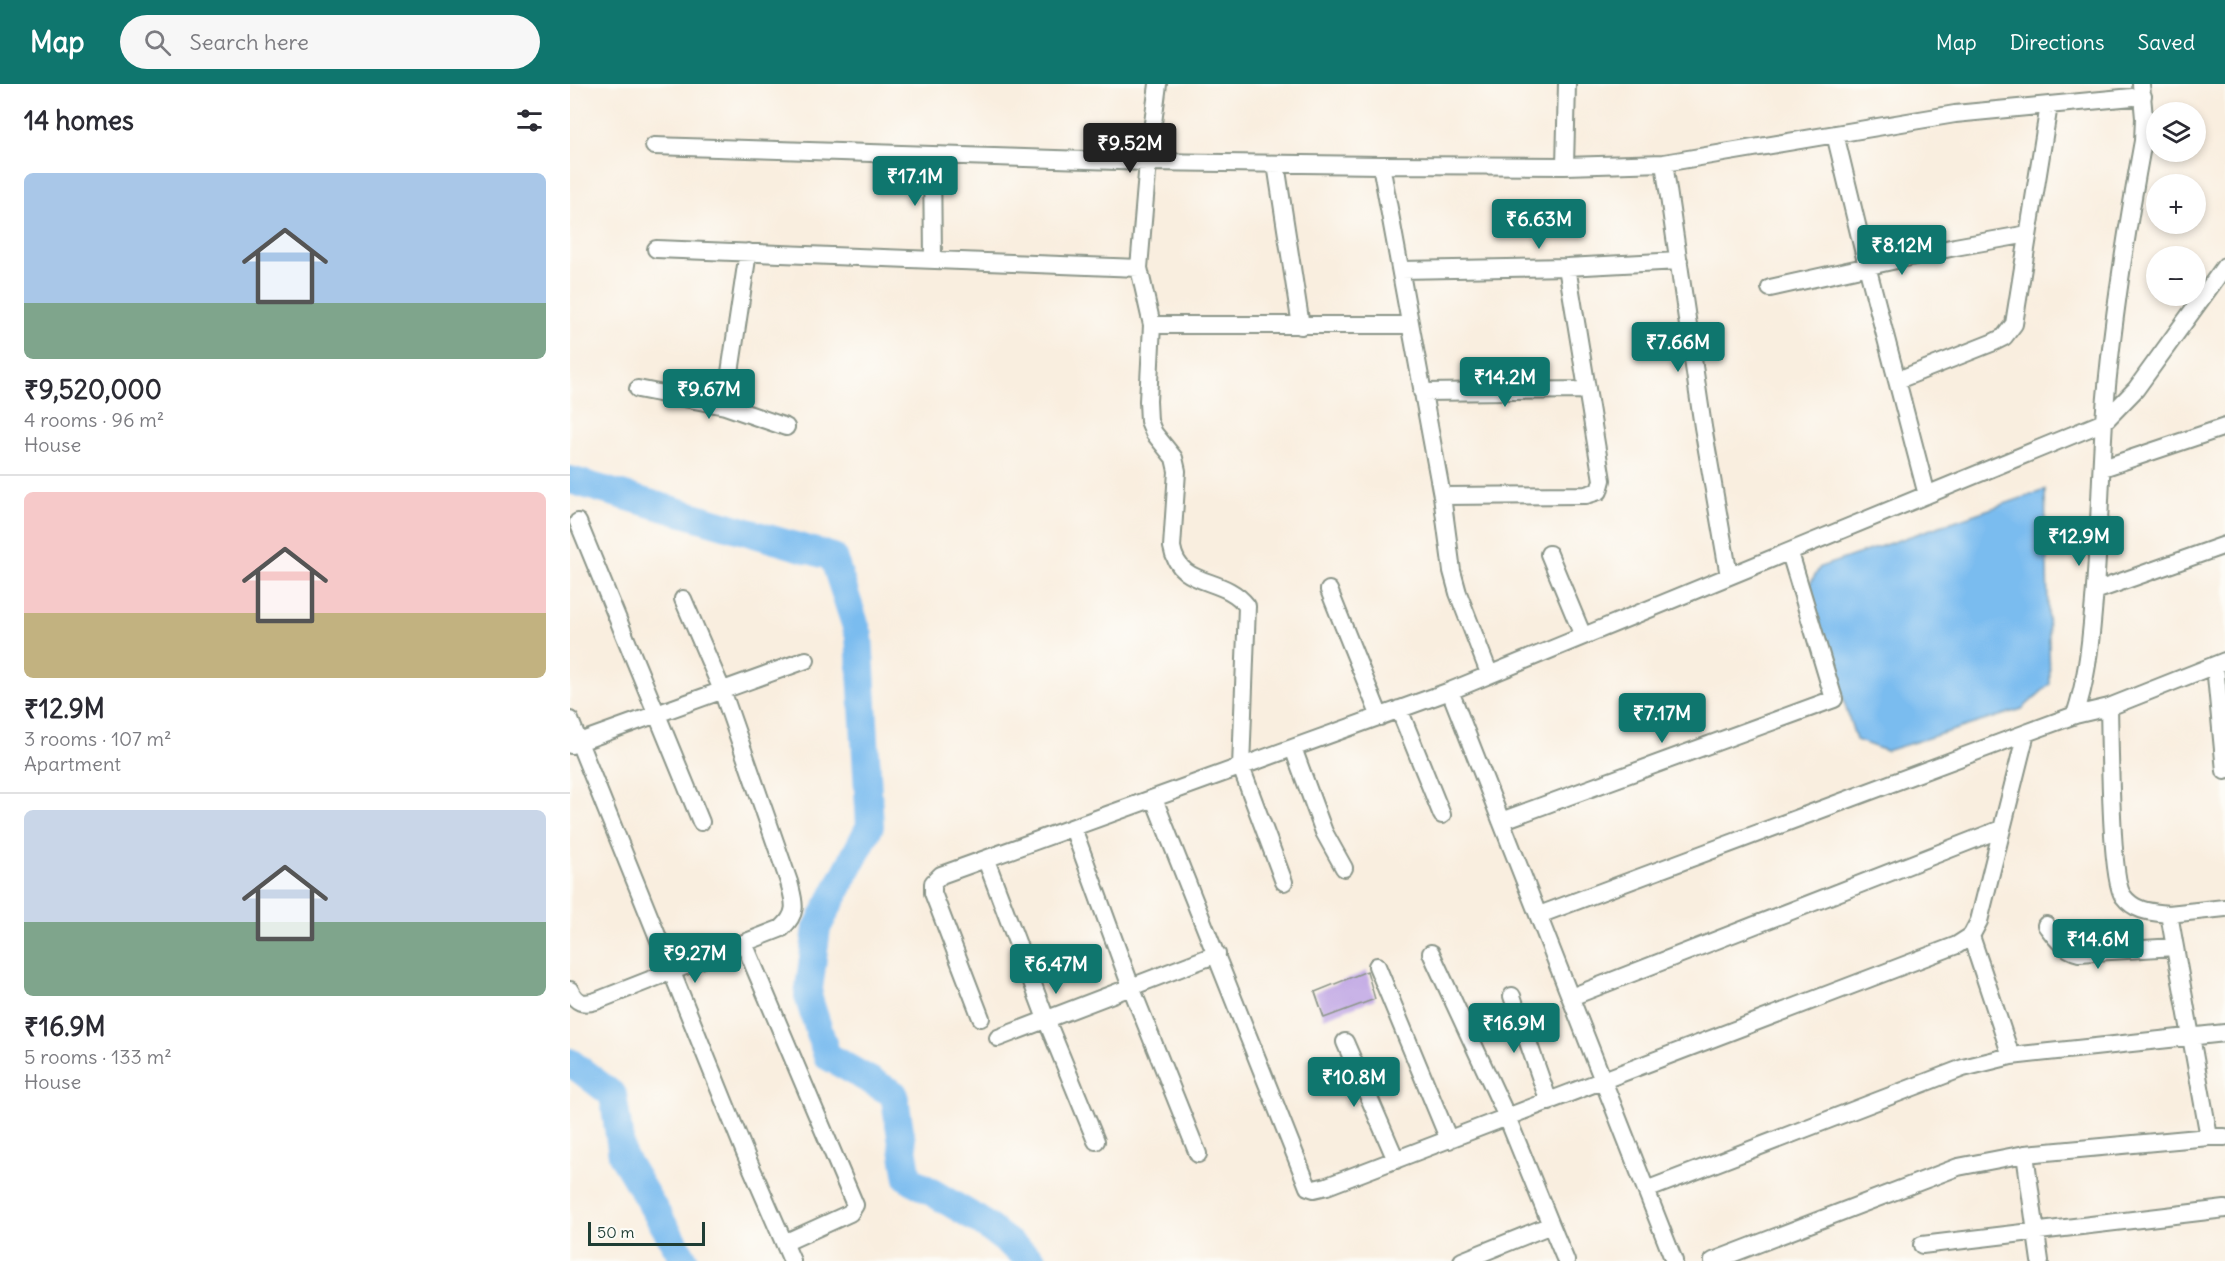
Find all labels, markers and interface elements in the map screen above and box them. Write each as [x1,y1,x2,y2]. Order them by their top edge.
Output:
search box [120,15,540,69]
text: Map [30,24,84,60]
icon: search [141,26,174,59]
text: Search here [189,28,309,56]
text: Map [1936,29,1977,56]
text: Directions [2010,29,2104,56]
text: Saved [2137,29,2195,56]
map controls [2146,102,2206,306]
button: layers [2146,102,2206,162]
text: 14 homes [24,104,134,137]
icon: filters [513,104,546,137]
pin: ₹9.52M [1081,123,1179,174]
text: ₹9.52M [1097,130,1163,155]
pin: ₹17.1M [866,156,964,207]
text: ₹17.1M [887,163,943,188]
button: + [2146,174,2206,234]
pin: ₹6.63M [1490,199,1588,250]
text: ₹6.63M [1506,206,1572,231]
icon: home [231,212,339,320]
pin: ₹8.12M [1853,225,1951,276]
text: ₹8.12M [1871,232,1933,257]
button: − [2146,246,2206,306]
pin: ₹7.66M [1629,322,1727,373]
text: ₹7.66M [1646,329,1710,354]
pin: ₹14.2M [1456,357,1554,408]
text: ₹14.2M [1474,364,1536,389]
pin: ₹9.67M [660,369,758,420]
text: ₹9,520,000 [24,373,162,406]
text: ₹9.67M [677,376,741,401]
text: 4 rooms · 96 m² [24,407,164,432]
text: House [24,432,81,457]
pin: ₹12.9M [2030,516,2128,567]
text: ₹12.9M [2048,523,2110,548]
icon: home [231,531,339,639]
text: ₹12.9M [24,692,105,725]
pin: ₹7.17M [1613,693,1711,744]
text: ₹7.17M [1633,700,1691,725]
text: 3 rooms · 107 m² [24,726,172,751]
text: Apartment [24,751,121,776]
icon: home [231,849,339,957]
pin: ₹14.6M [2049,919,2147,970]
text: ₹14.6M [2067,926,2129,951]
pin: ₹9.27M [646,933,744,984]
text: ₹9.27M [663,940,727,965]
pin: ₹6.47M [1007,944,1105,995]
text: ₹6.47M [1024,951,1088,976]
pin: ₹16.9M [1465,1003,1563,1054]
text: ₹16.9M [24,1010,106,1043]
text: ₹16.9M [1483,1010,1545,1035]
text: 5 rooms · 133 m² [24,1044,172,1069]
pin: ₹10.8M [1305,1057,1403,1108]
text: ₹10.8M [1322,1064,1386,1089]
text: House [24,1069,81,1094]
scale bar [588,1219,705,1246]
text: 50 m [597,1222,635,1242]

